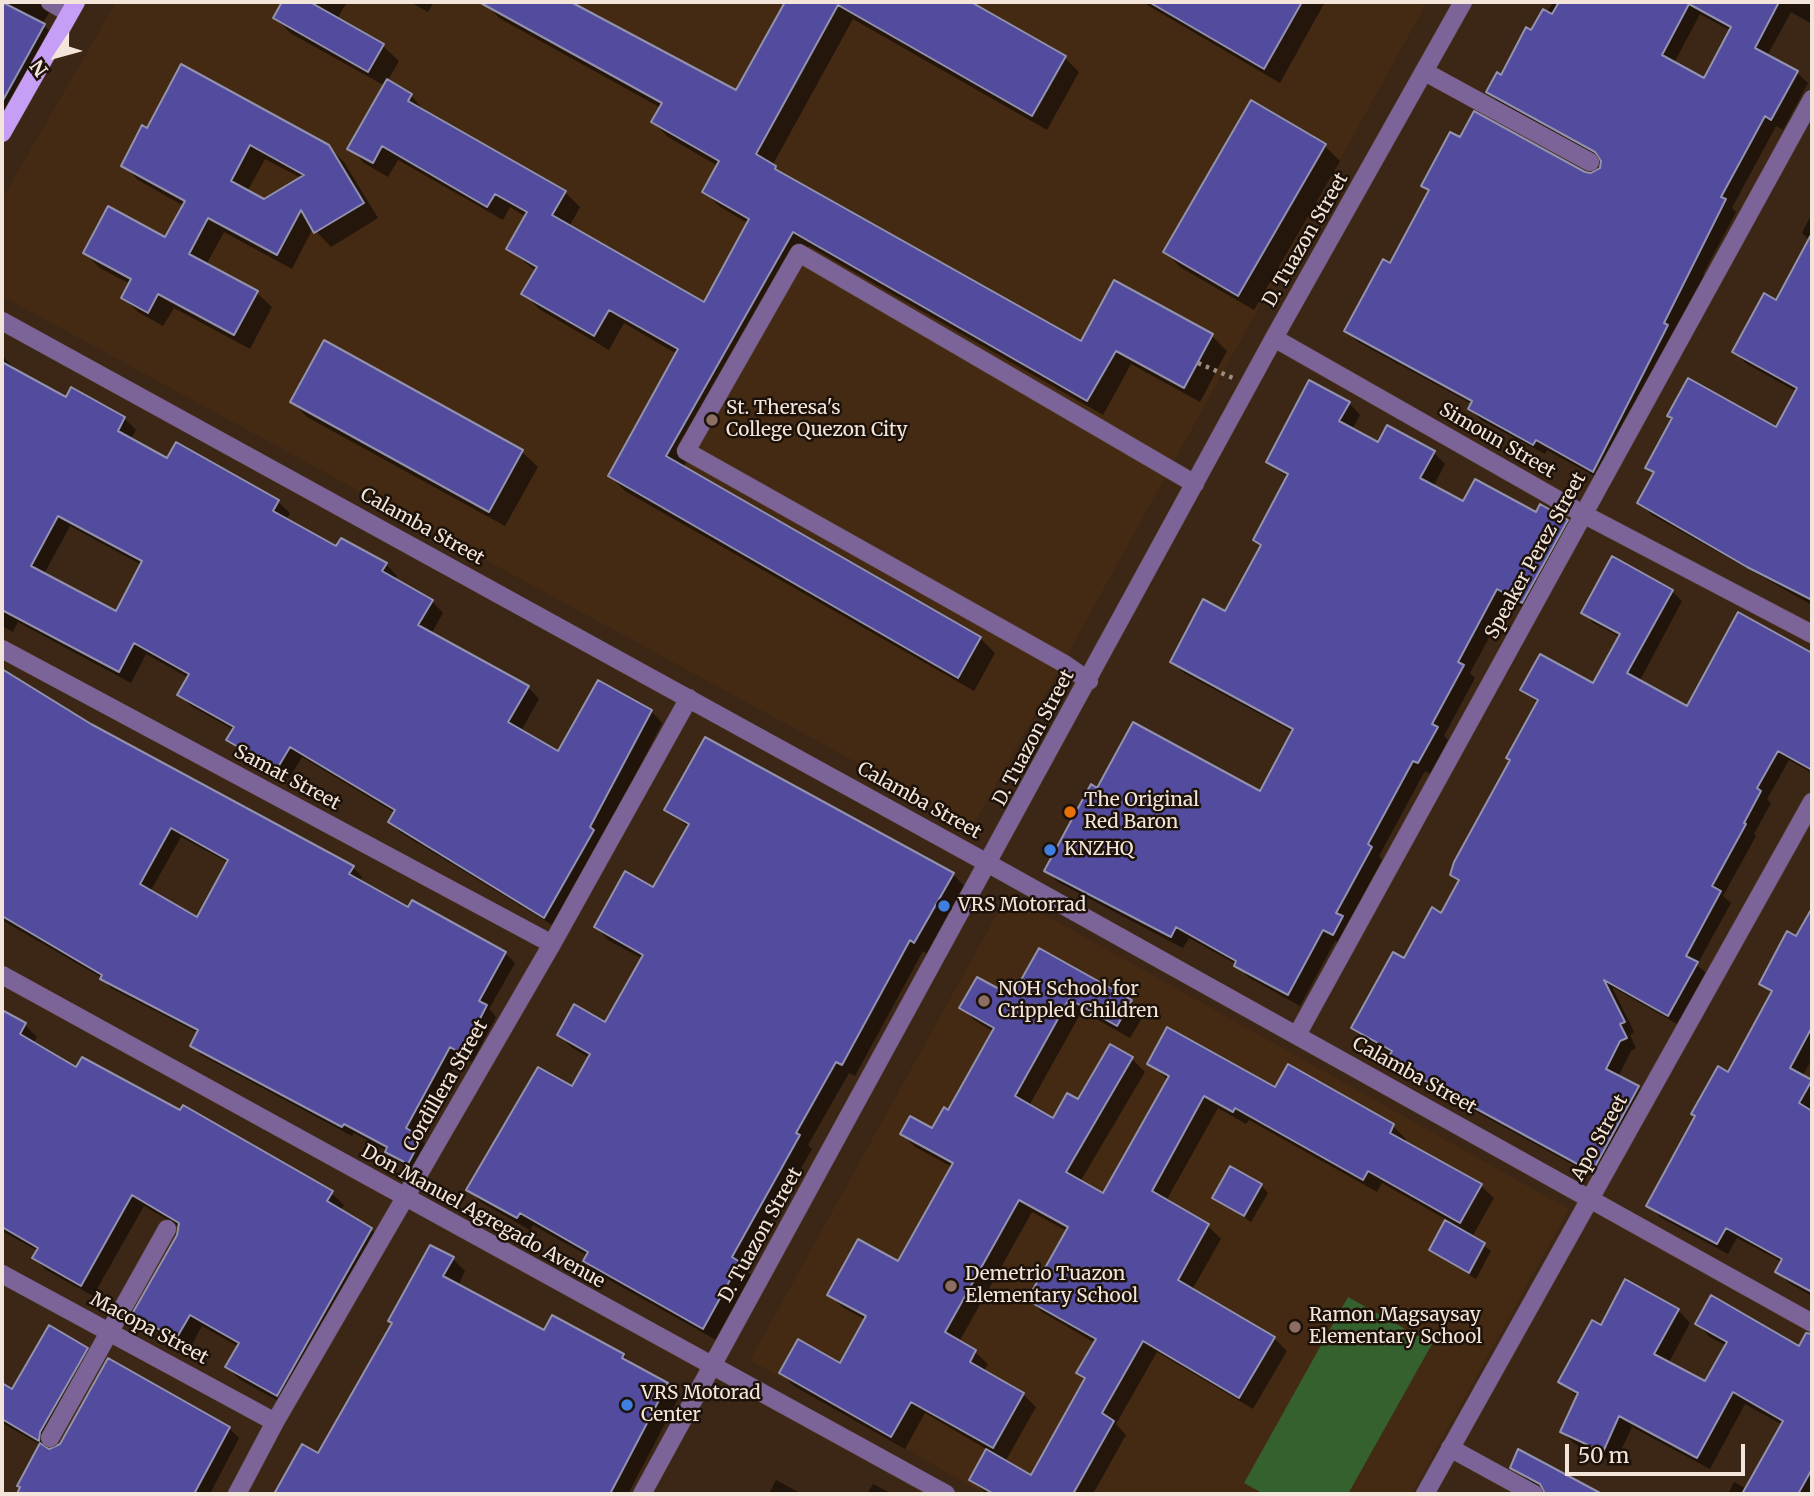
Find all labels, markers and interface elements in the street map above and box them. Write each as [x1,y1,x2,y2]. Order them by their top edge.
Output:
north arrow [21,21,91,91]
text: N [25,55,53,81]
street label: D. Tuazon Street [1258,169,1354,311]
place label: St. Theresa's College Quezon City [726,398,908,442]
street label: Simoun Street [1435,399,1559,483]
marker: St. Theresa's College Quezon City [704,412,720,428]
street label: Speaker Perez Street [1481,469,1591,643]
street label: Calamba Street [356,484,488,570]
street label: D. Tuazon Street [989,666,1079,810]
street label: Samat Street [230,740,344,816]
street label: Calamba Street [853,758,985,844]
place label: The Original Red Baron [1084,790,1199,834]
marker: The Original Red Baron [1062,804,1078,820]
place label: KNZHQ [1064,839,1134,861]
marker: KNZHQ [1042,842,1058,858]
place label: VRS Motorrad [958,895,1086,917]
marker: VRS Motorrad [936,898,952,914]
place label: NOH School for Crippled Children [998,979,1159,1023]
marker: NOH School for Crippled Children [976,993,992,1009]
street label: Cordillera Street [399,1016,493,1156]
street label: Calamba Street [1348,1033,1480,1119]
street label: Apo Street [1567,1091,1633,1185]
street label: Don Manuel Agregado Avenue [357,1140,609,1294]
street label: D. Tuazon Street [715,1164,807,1306]
place label: Demetrio Tuazon Elementary School [965,1264,1138,1308]
marker: Demetrio Tuazon Elementary School [943,1278,959,1294]
street label: Macopa Street [86,1288,212,1370]
place label: Ramon Magsaysay Elementary School [1309,1305,1482,1349]
marker: Ramon Magsaysay Elementary School [1287,1319,1303,1335]
place label: VRS Motorad Center [641,1383,761,1427]
marker: VRS Motorad Center [619,1397,635,1413]
scale bar [1569,1430,1749,1474]
text: 50 m [1578,1442,1629,1469]

